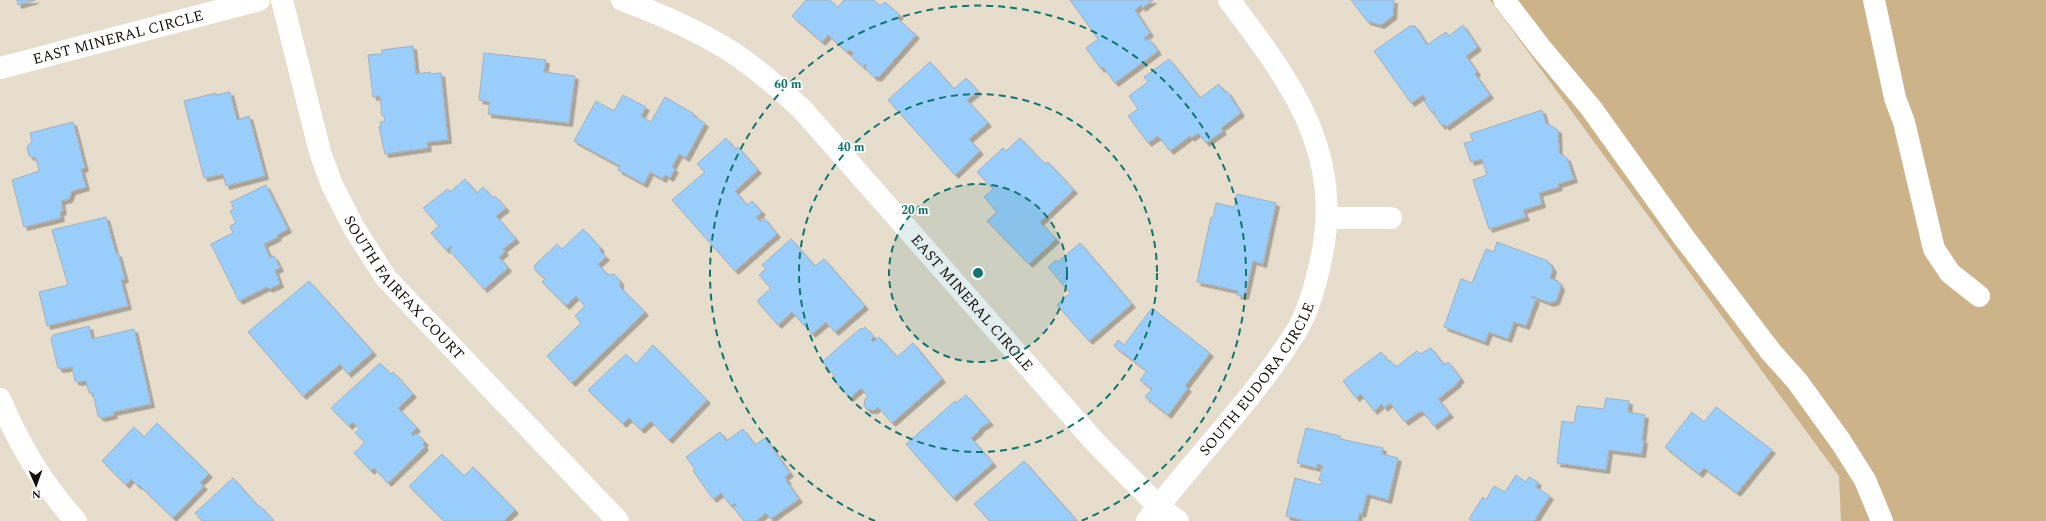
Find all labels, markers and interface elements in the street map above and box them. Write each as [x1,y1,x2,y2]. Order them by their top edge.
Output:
street label: EAST MINERAL CIRCLE [30,4,206,70]
text: 60 m [774,75,802,94]
text: 40 m [837,138,865,157]
text: 20 m [901,201,929,220]
street label: SOUTH FAIRFAX COURT [338,211,470,365]
street label: EAST MINERAL CIRCLE [905,229,1039,376]
centre of rings [971,266,985,280]
street label: SOUTH EUDORA CIRCLE [1193,299,1320,461]
north arrow [16,465,56,505]
text: N [32,486,41,503]

